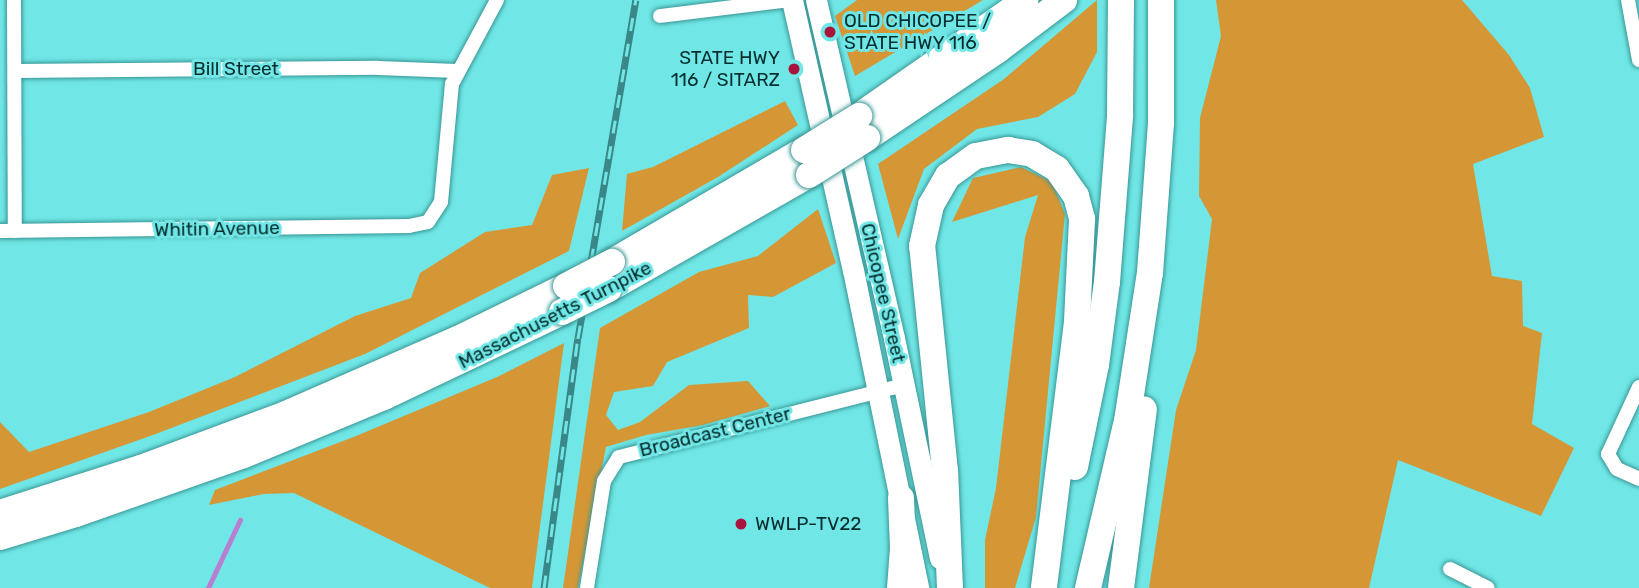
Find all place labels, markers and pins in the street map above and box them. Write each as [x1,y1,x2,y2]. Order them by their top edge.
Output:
place label: OLD CHICOPEE / STATE HWY 116 [844,10,991,54]
marker: OLD CHICOPEE / STATE HWY 116 [822,24,838,40]
place label: STATE HWY 116 / SITARZ [671,47,780,91]
marker: STATE HWY 116 / SITARZ [786,61,802,77]
place label: WWLP-TV22 [755,513,862,535]
marker: WWLP-TV22 [733,516,749,532]

